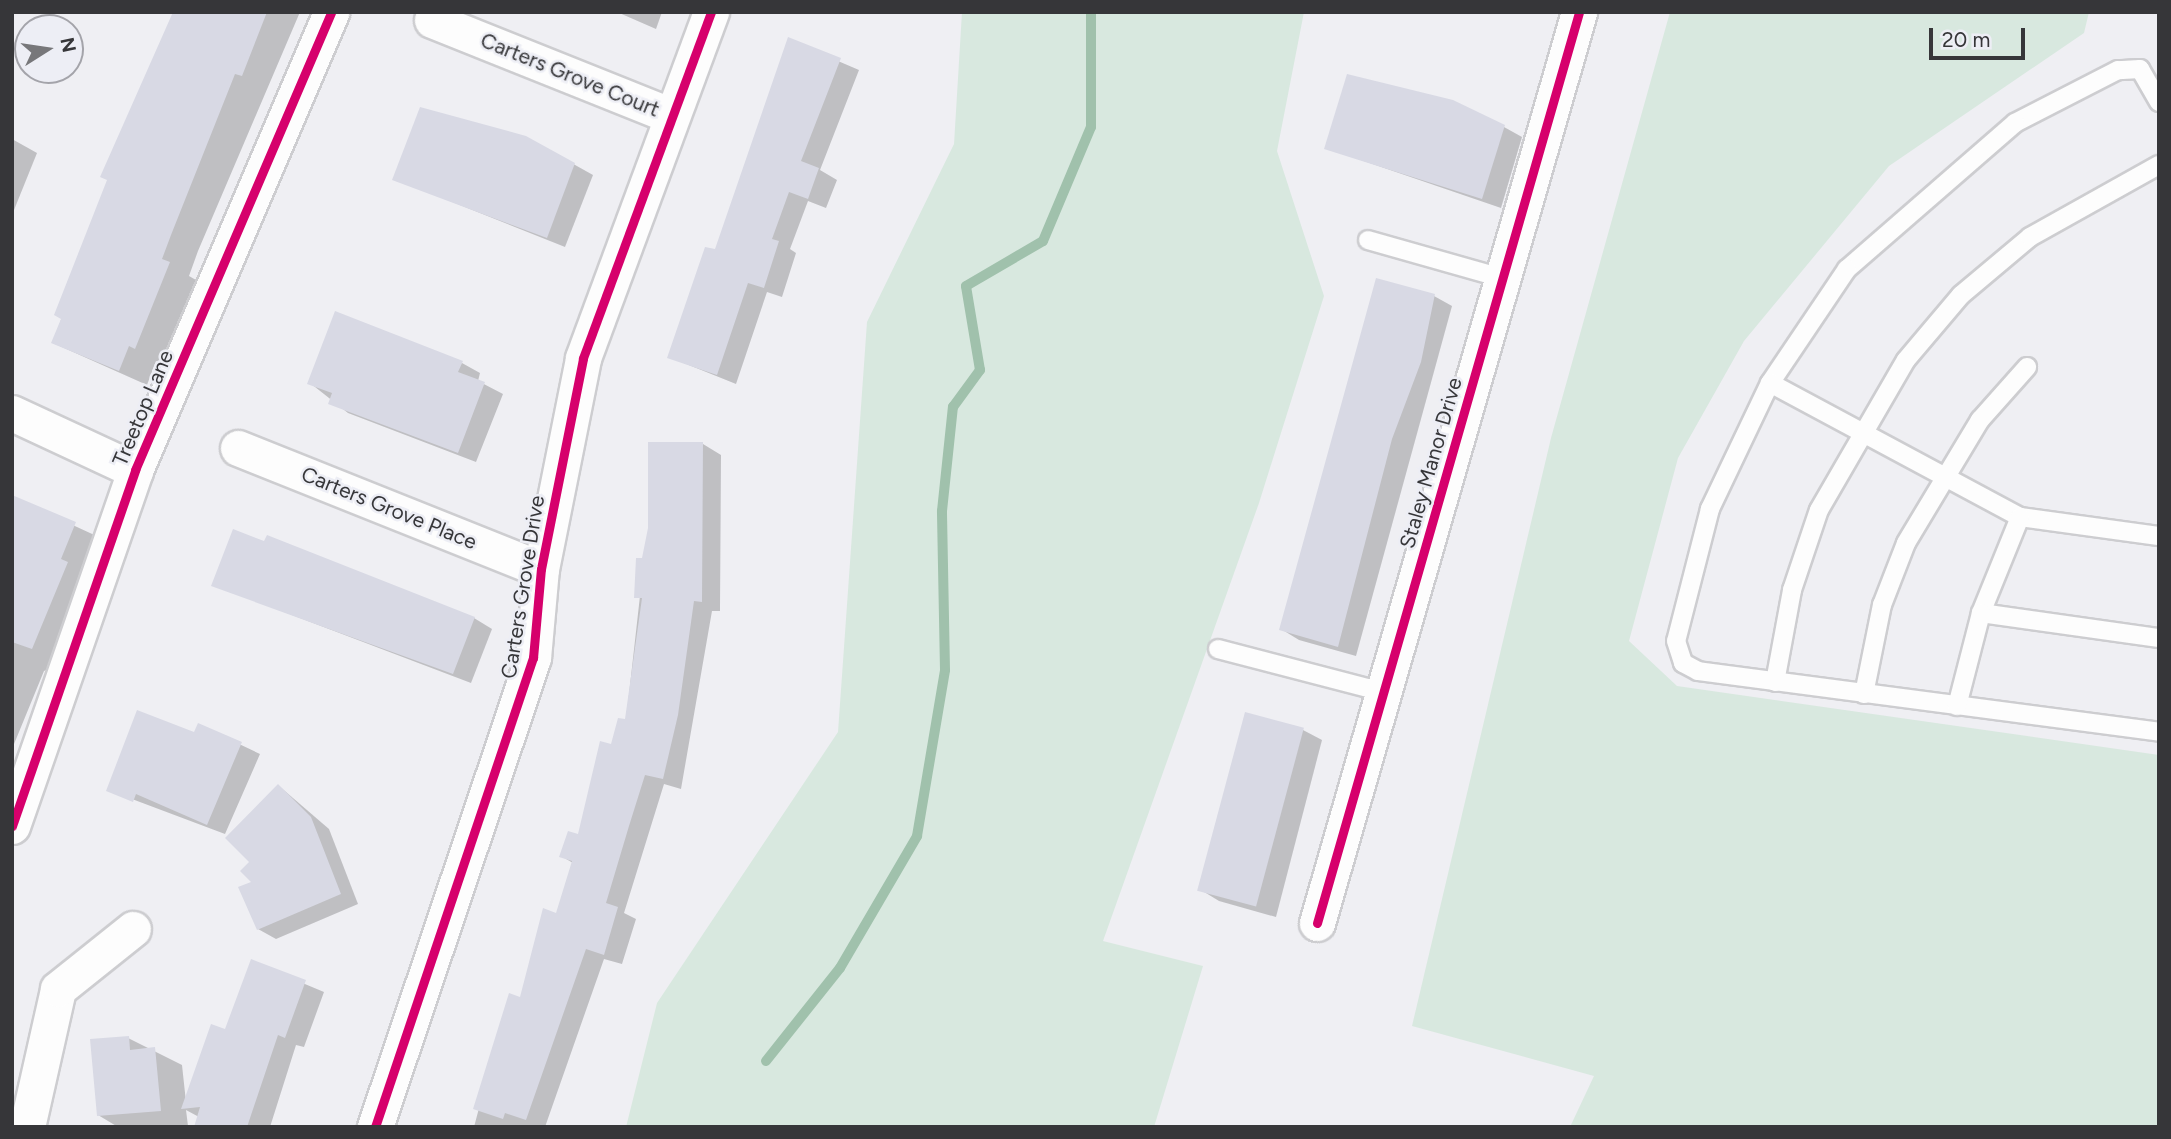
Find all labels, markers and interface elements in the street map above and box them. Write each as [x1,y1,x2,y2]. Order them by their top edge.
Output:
north arrow [14,14,84,84]
scale bar [1933,14,2029,58]
text: 20 m [1942,27,1990,52]
street label: Carters Grove Court [477,28,663,122]
text: N [55,35,81,55]
street label: Treetop Lane [107,346,179,470]
street label: Staley Manor Drive [1395,375,1467,551]
street label: Carters Grove Place [298,461,480,555]
street label: Carters Grove Drive [496,494,550,680]

